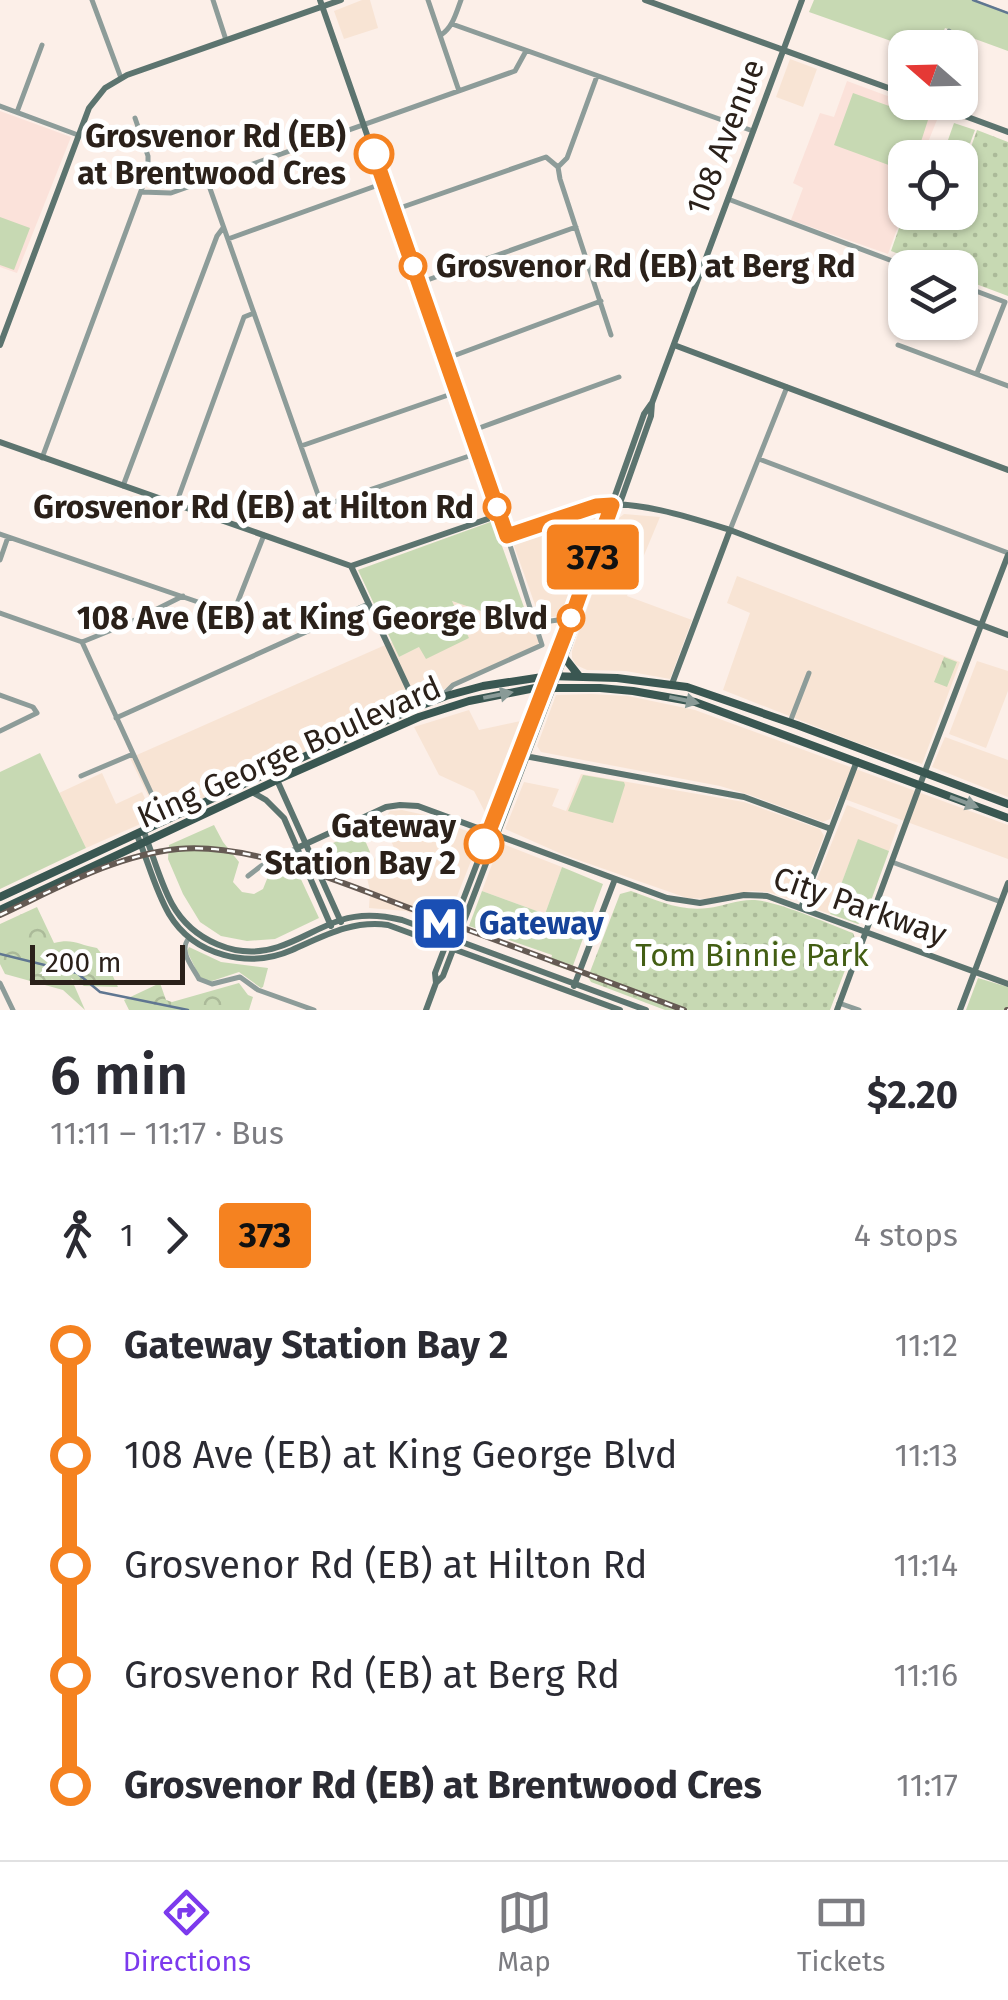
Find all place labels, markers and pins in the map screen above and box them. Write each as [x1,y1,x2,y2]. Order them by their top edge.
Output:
place label: Grosvenor Rd (EB) at Brentwood Cres [77,117,346,192]
marker: Grosvenor Rd (EB) at Brentwood Cres [355,135,393,173]
place label: Grosvenor Rd (EB) at Berg Rd [436,247,855,285]
marker: Grosvenor Rd (EB) at Berg Rd [400,253,426,279]
place label: Grosvenor Rd (EB) at Hilton Rd [33,488,474,526]
marker: Grosvenor Rd (EB) at Hilton Rd [484,494,510,520]
place label: 108 Ave (EB) at King George Blvd [77,599,548,637]
marker: 108 Ave (EB) at King George Blvd [558,605,584,631]
place label: Gateway Station Bay 2 [265,807,456,882]
marker: Gateway Station Bay 2 [465,825,503,863]
metro station icon: Gateway [410,893,470,953]
place label: Gateway [479,904,604,942]

